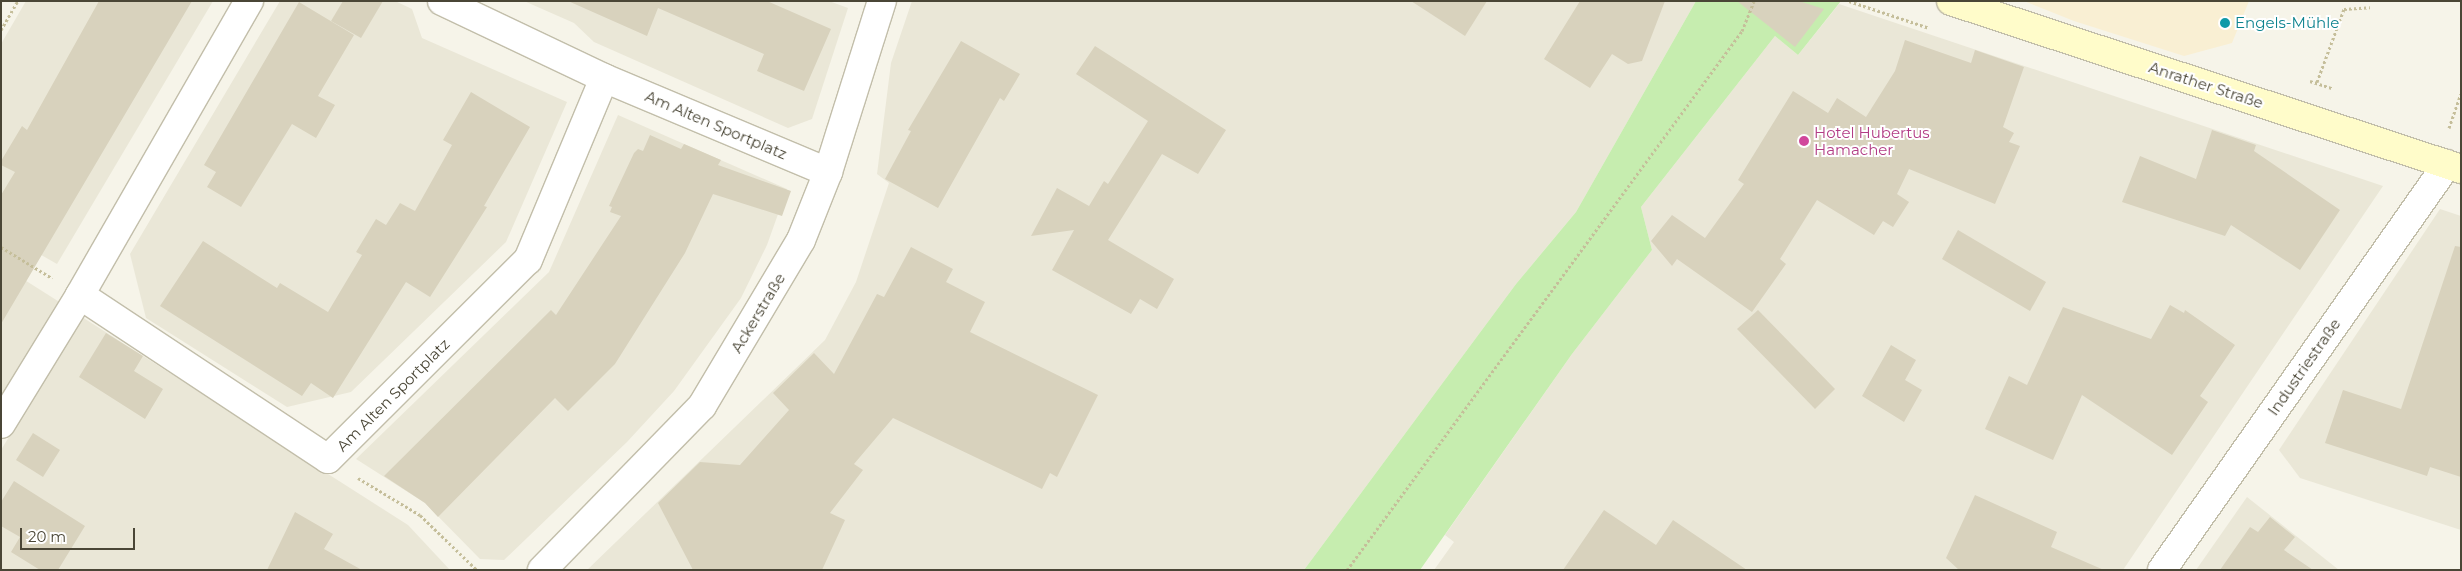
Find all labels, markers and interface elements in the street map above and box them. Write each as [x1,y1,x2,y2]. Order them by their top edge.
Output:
place label: Engels-Mühle [2235,14,2339,32]
marker: Engels-Mühle [2219,17,2231,29]
street label: Anrather Straße [2147,58,2265,112]
street label: Am Alten Sportplatz [642,87,790,163]
place label: Hotel Hubertus Hamacher [1814,123,1930,158]
marker: Hotel Hubertus Hamacher [1798,135,1810,147]
street label: Ackerstraße [727,270,789,356]
street label: Industriestraße [2264,315,2344,419]
street label: Am Alten Sportplatz [333,335,453,455]
scale bar [22,518,138,550]
text: 20 m [28,527,66,546]

